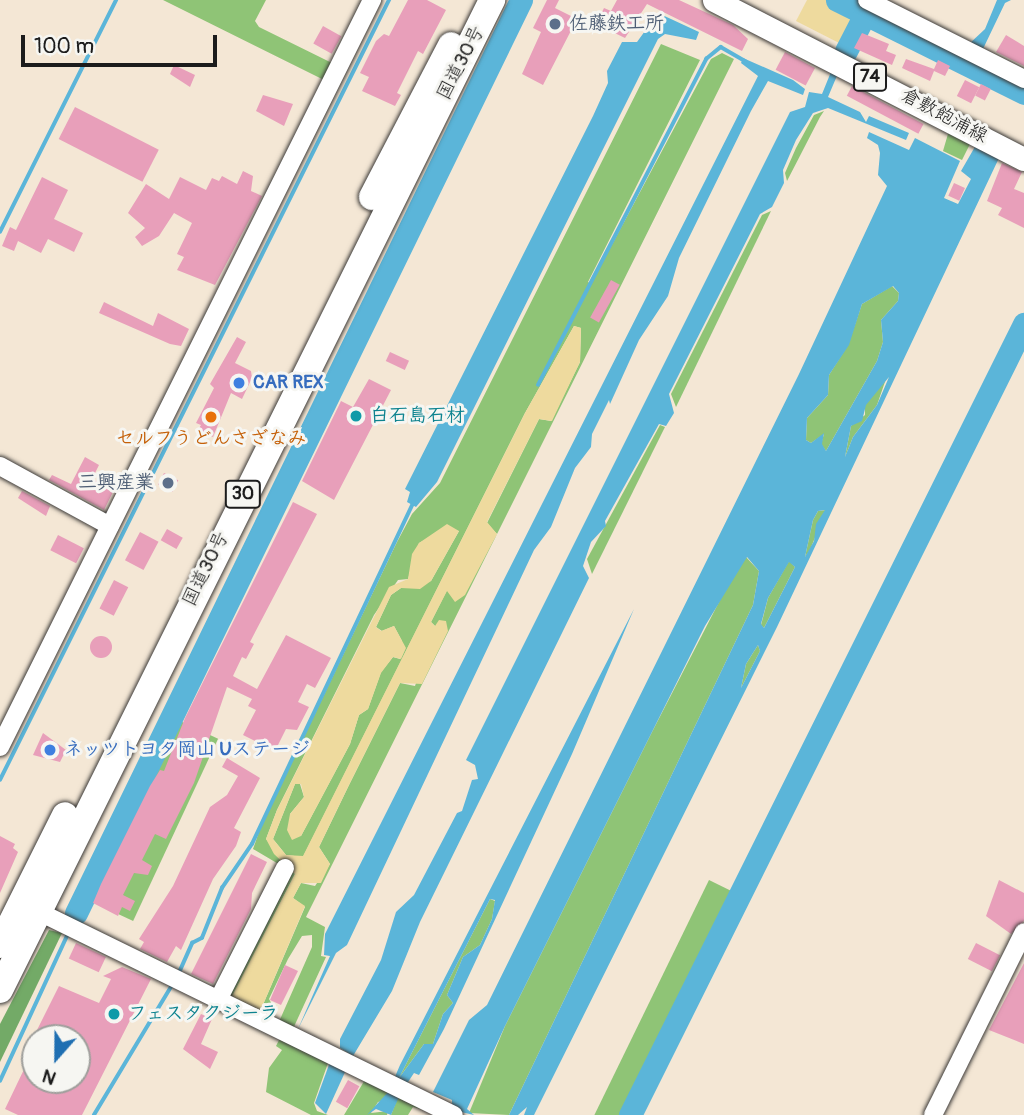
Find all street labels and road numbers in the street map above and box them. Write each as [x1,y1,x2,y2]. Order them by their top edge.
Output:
street label: 国道30号 [433,22,489,104]
road number: 74 [852,62,888,92]
street label: 倉敷飽浦線 [897,84,991,148]
road number: 30 [224,480,262,508]
street label: 国道30号 [178,528,234,610]

